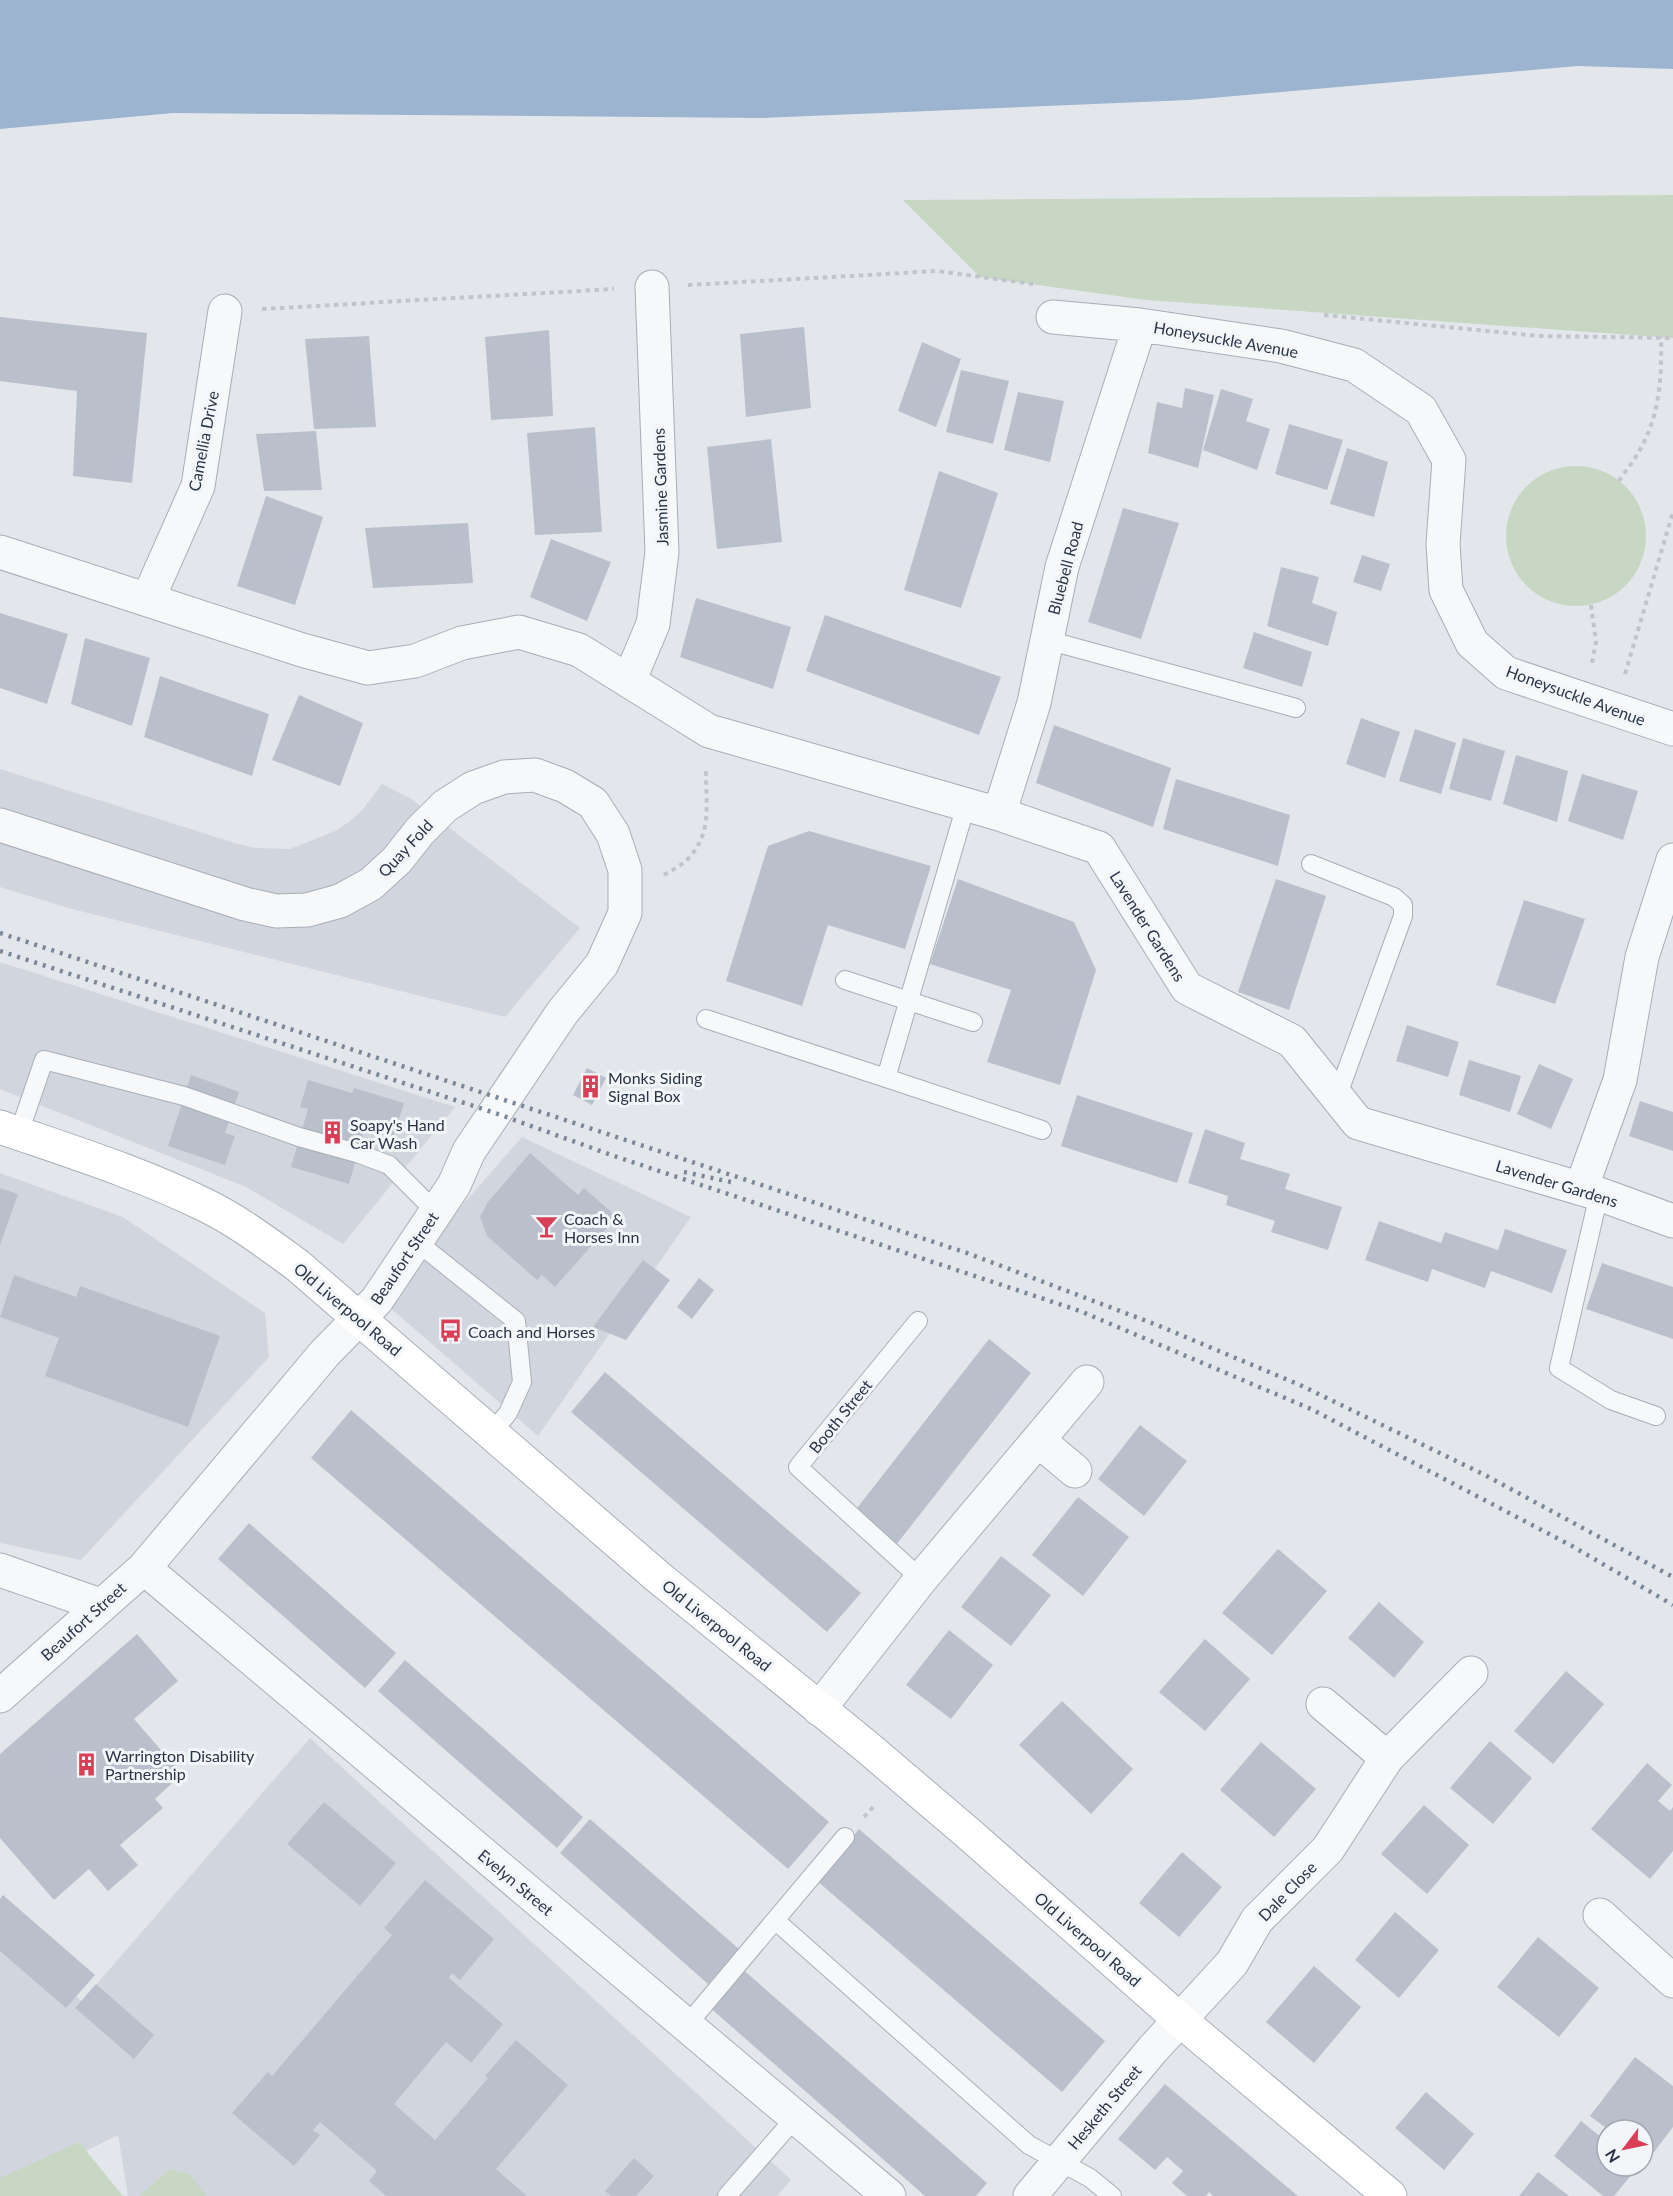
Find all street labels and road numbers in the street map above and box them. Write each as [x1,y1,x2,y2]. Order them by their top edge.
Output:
street label: Honeysuckle Avenue [1152,317,1300,361]
street label: Camellia Drive [184,389,222,493]
street label: Jasmine Gardens [648,428,672,546]
street label: Bluebell Road [1043,519,1087,617]
street label: Honeysuckle Avenue [1504,661,1648,729]
street label: Quay Fold [374,815,436,881]
street label: Lavender Gardens [1106,867,1190,985]
street label: Lavender Gardens [1494,1155,1620,1211]
street label: Beaufort Street [366,1208,442,1308]
street label: Old Liverpool Road [290,1259,406,1359]
street label: Booth Street [805,1375,876,1457]
street label: Old Liverpool Road [659,1575,775,1675]
street label: Beaufort Street [37,1578,130,1664]
street label: Evelyn Street [474,1845,558,1919]
street label: Dale Close [1254,1857,1320,1925]
street label: Old Liverpool Road [1031,1888,1145,1990]
street label: Hesketh Street [1063,2061,1145,2153]

